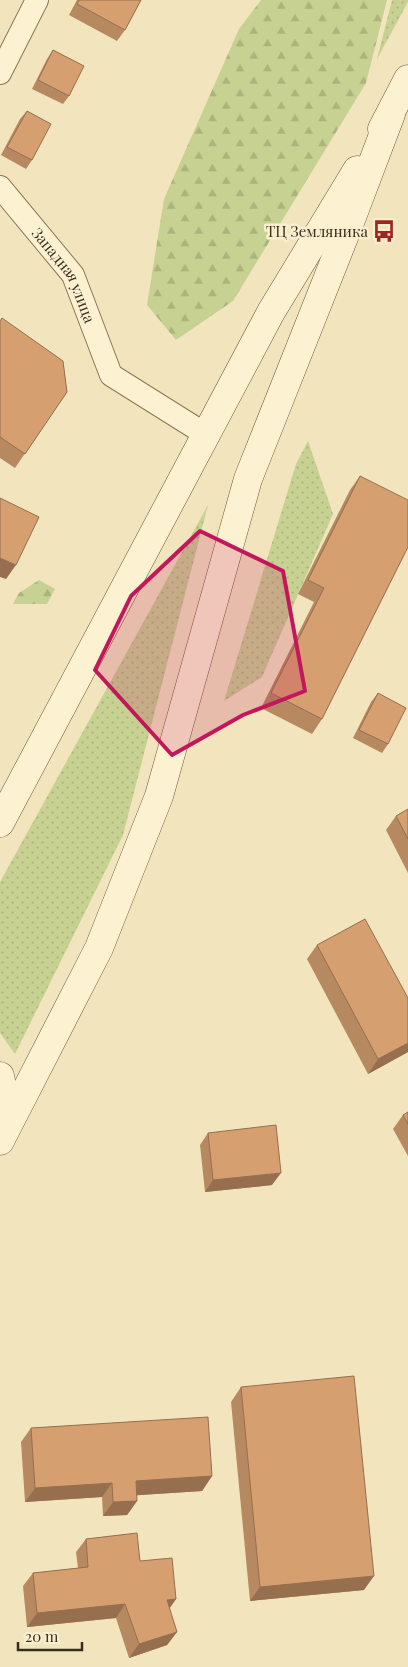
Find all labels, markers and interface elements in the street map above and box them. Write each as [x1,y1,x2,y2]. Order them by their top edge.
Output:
bus stop icon: ТЦ Земляника [371,218,397,244]
place label: ТЦ Земляника [266,221,369,241]
street label: Западная улица [28,223,100,326]
scale bar [18,1620,81,1652]
text: 20 m [25,1626,59,1646]

